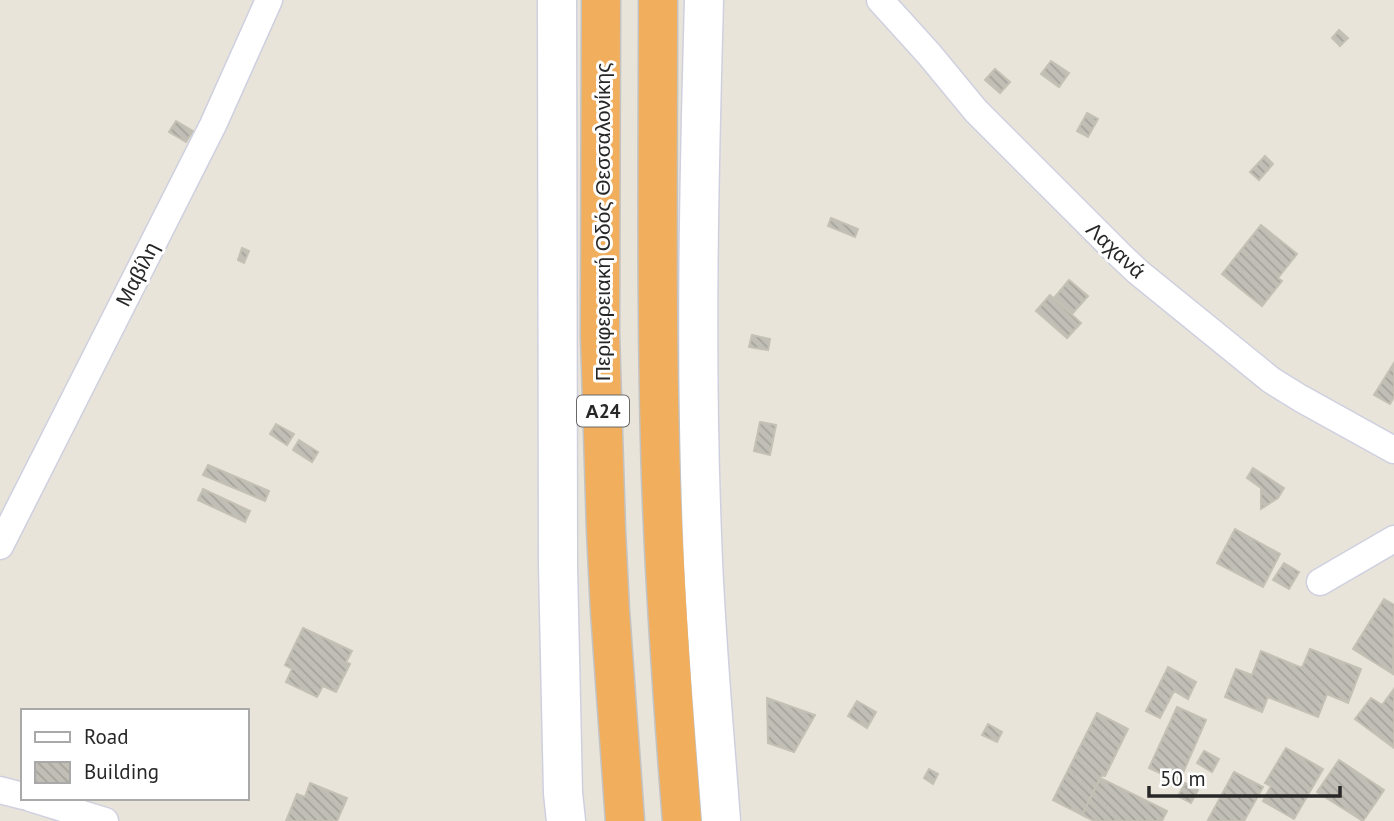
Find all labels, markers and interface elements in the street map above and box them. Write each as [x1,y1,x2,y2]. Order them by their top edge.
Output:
street label: Περιφερειακή Οδός Θεσσαλονίκης [589,63,616,381]
street label: Λαχανά [1081,216,1151,284]
street label: Μαβίλη [109,237,165,311]
road number: Α24 [577,396,629,426]
legend [21,709,248,800]
text: Road [84,723,128,750]
scale bar [1149,754,1340,798]
text: Building [84,758,159,785]
text: 50 m [1160,765,1206,792]

